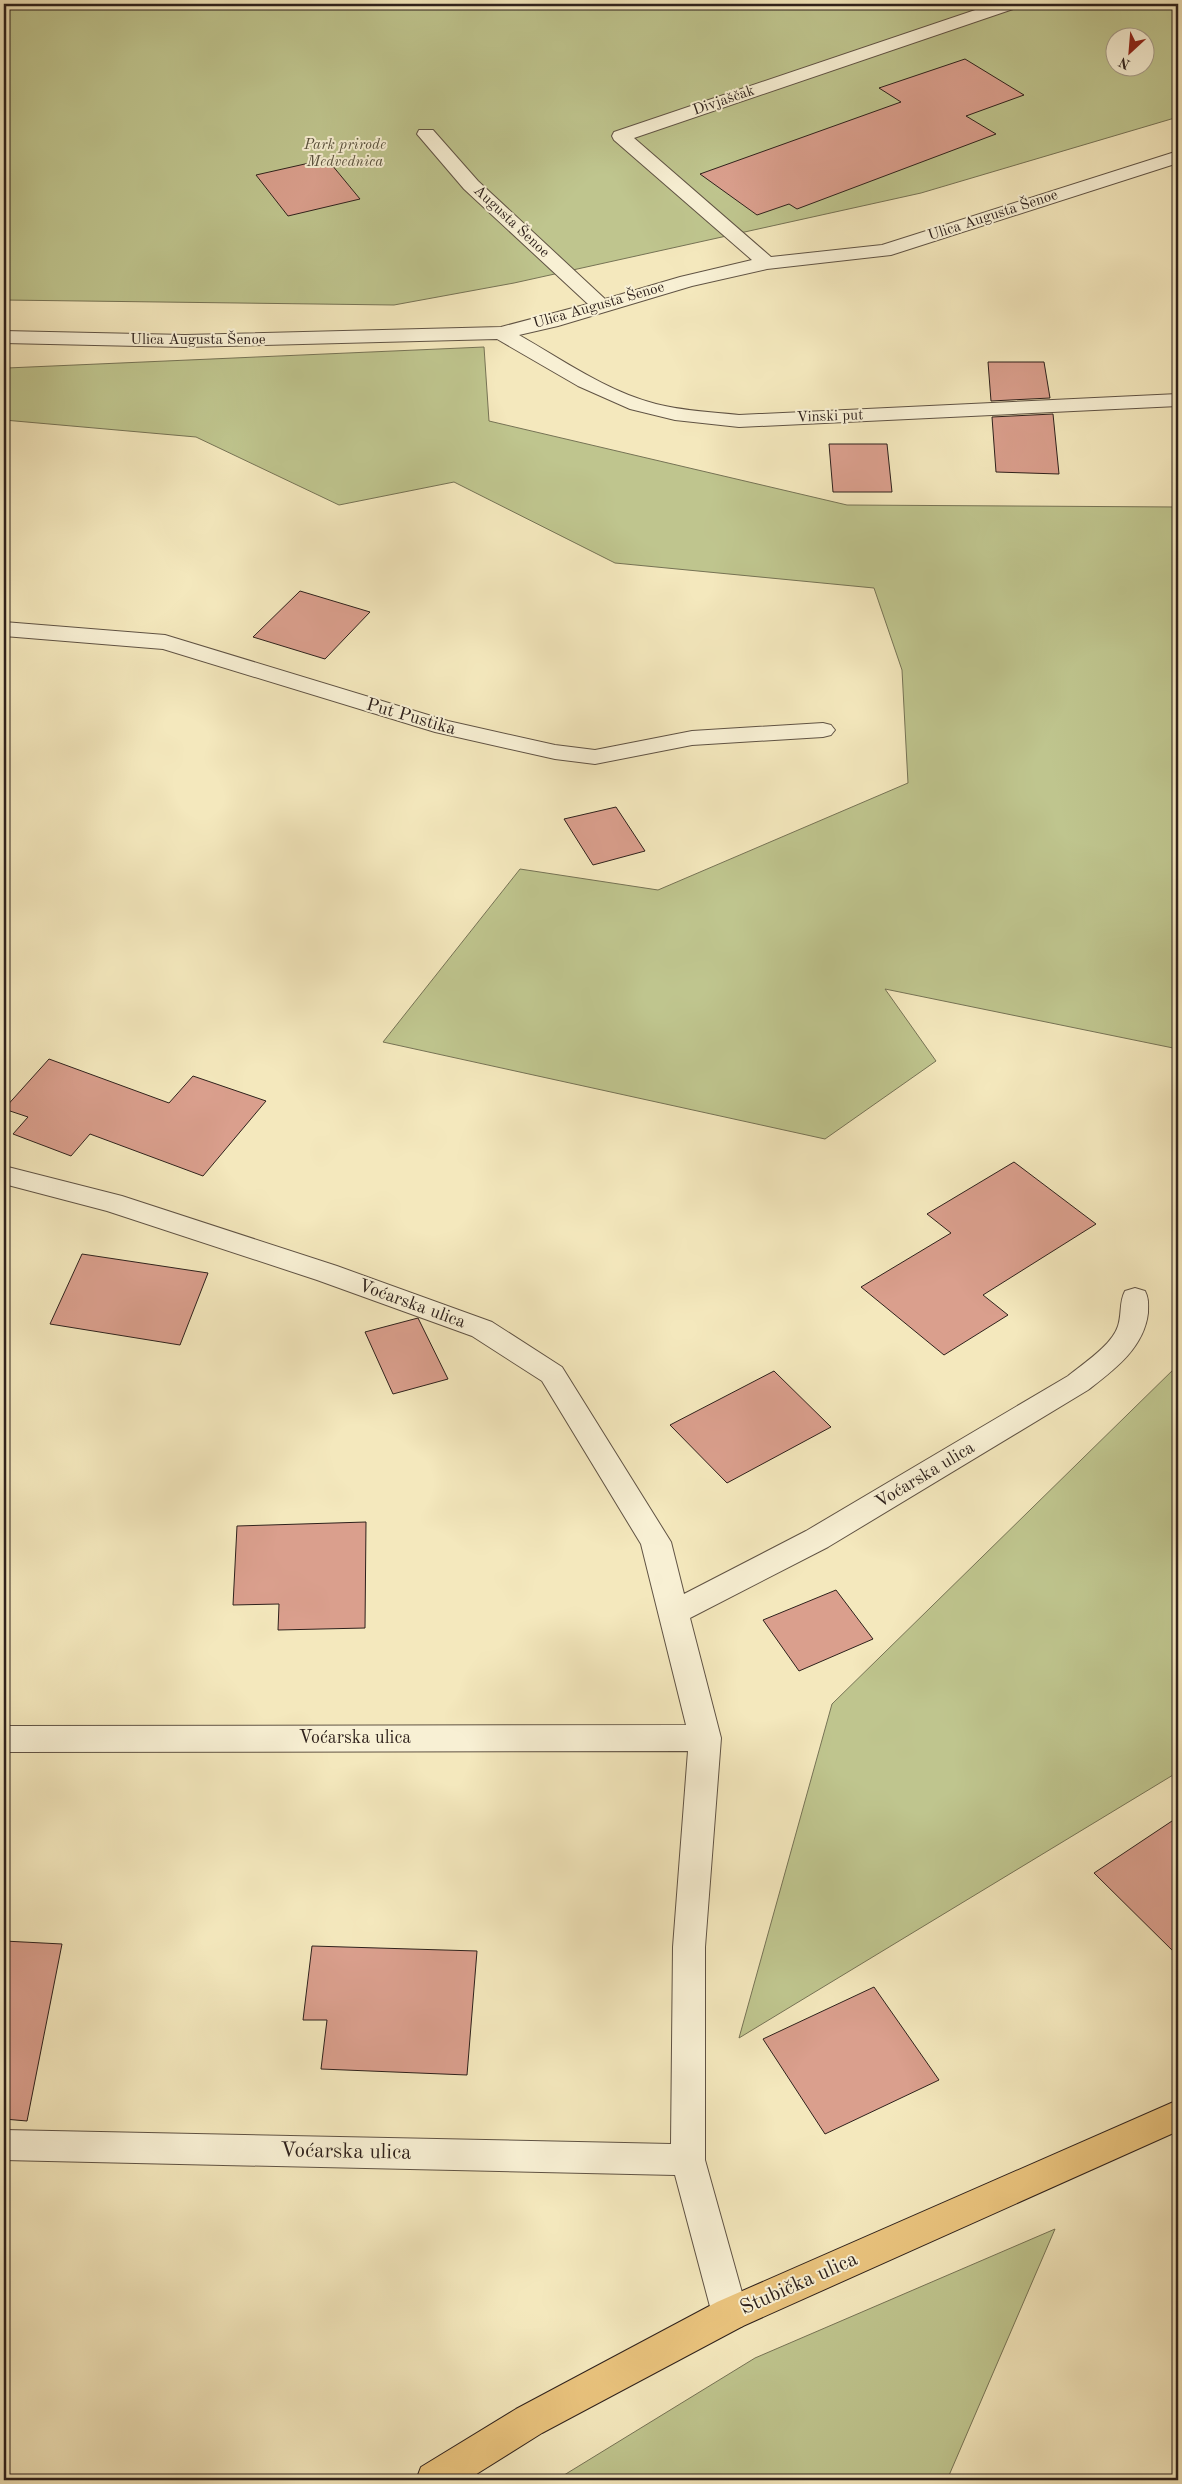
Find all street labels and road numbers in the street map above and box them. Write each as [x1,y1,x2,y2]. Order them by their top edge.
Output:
street label: Divjaščak [691,83,757,119]
street label: Augusta Šenoe [470,181,554,261]
street label: Ulica Augusta Šenoe [925,185,1060,244]
street label: Ulica Augusta Šenoe [531,277,666,332]
street label: Ulica Augusta Šenoe [130,330,266,348]
street label: Vinski put [796,408,864,426]
street label: Put Pustika [364,696,458,738]
street label: Voćarska ulica [356,1276,468,1332]
street label: Voćarska ulica [872,1438,978,1512]
street label: Voćarska ulica [299,1729,411,1747]
street label: Voćarska ulica [280,2140,412,2164]
street label: Stubička ulica [737,2249,861,2319]

